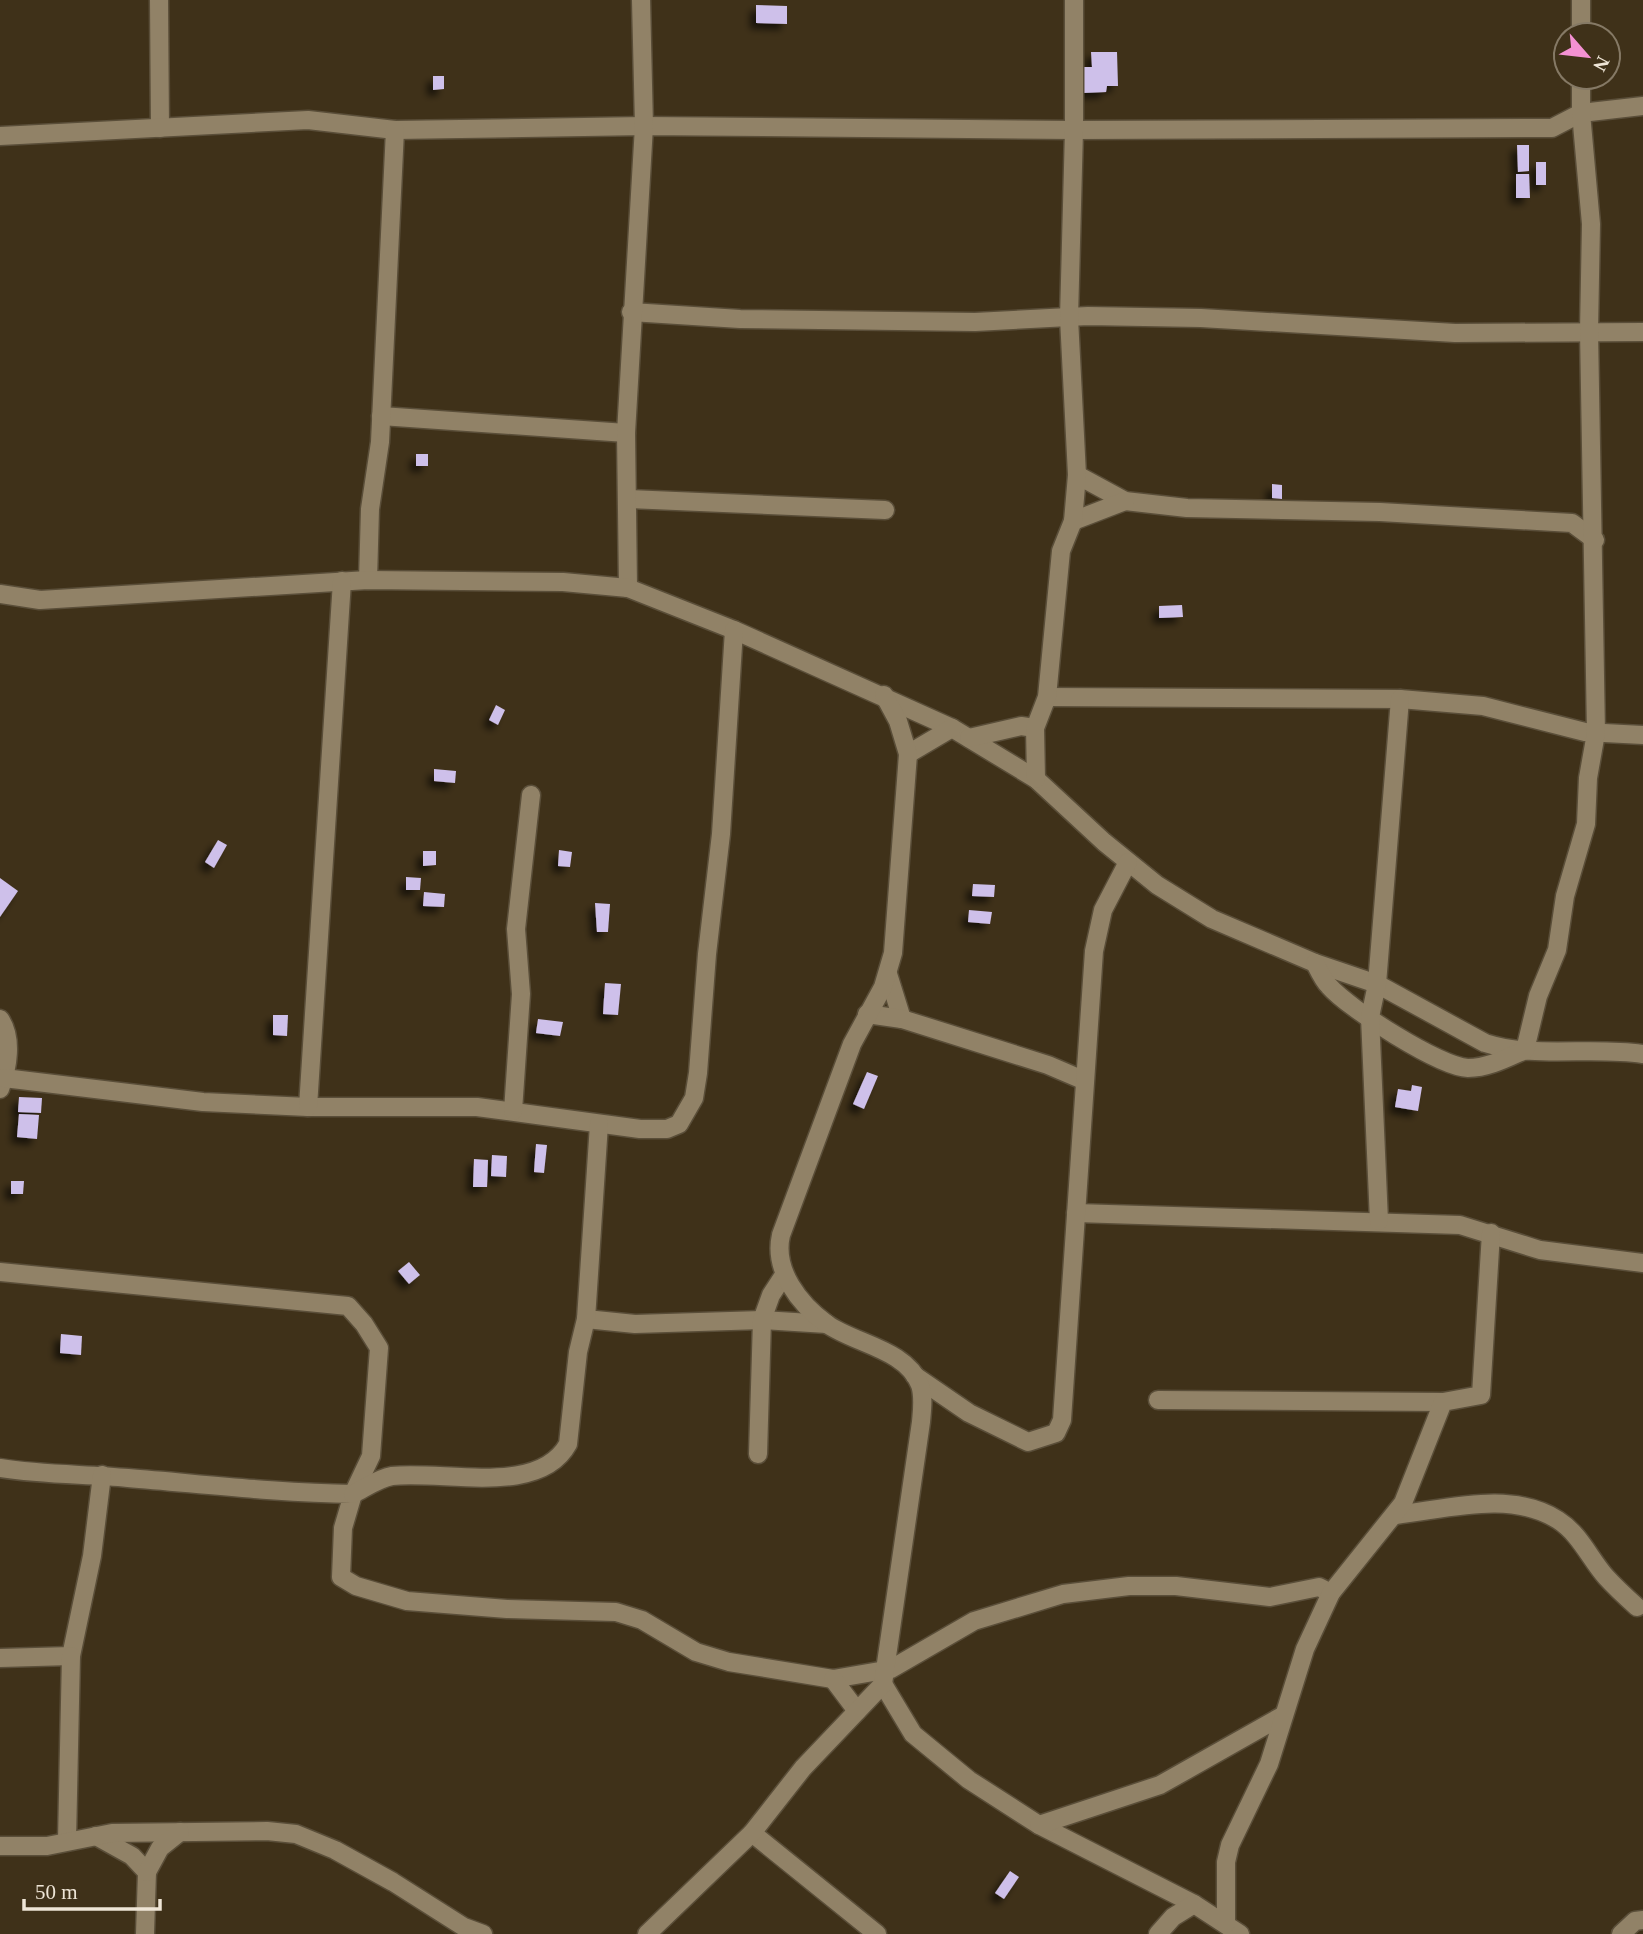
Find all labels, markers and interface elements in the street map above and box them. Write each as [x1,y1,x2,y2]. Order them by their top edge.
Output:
north arrow [1552,21,1622,91]
text: N [1589,53,1614,75]
scale bar [24,1868,161,1912]
text: 50 m [35,1880,78,1904]

